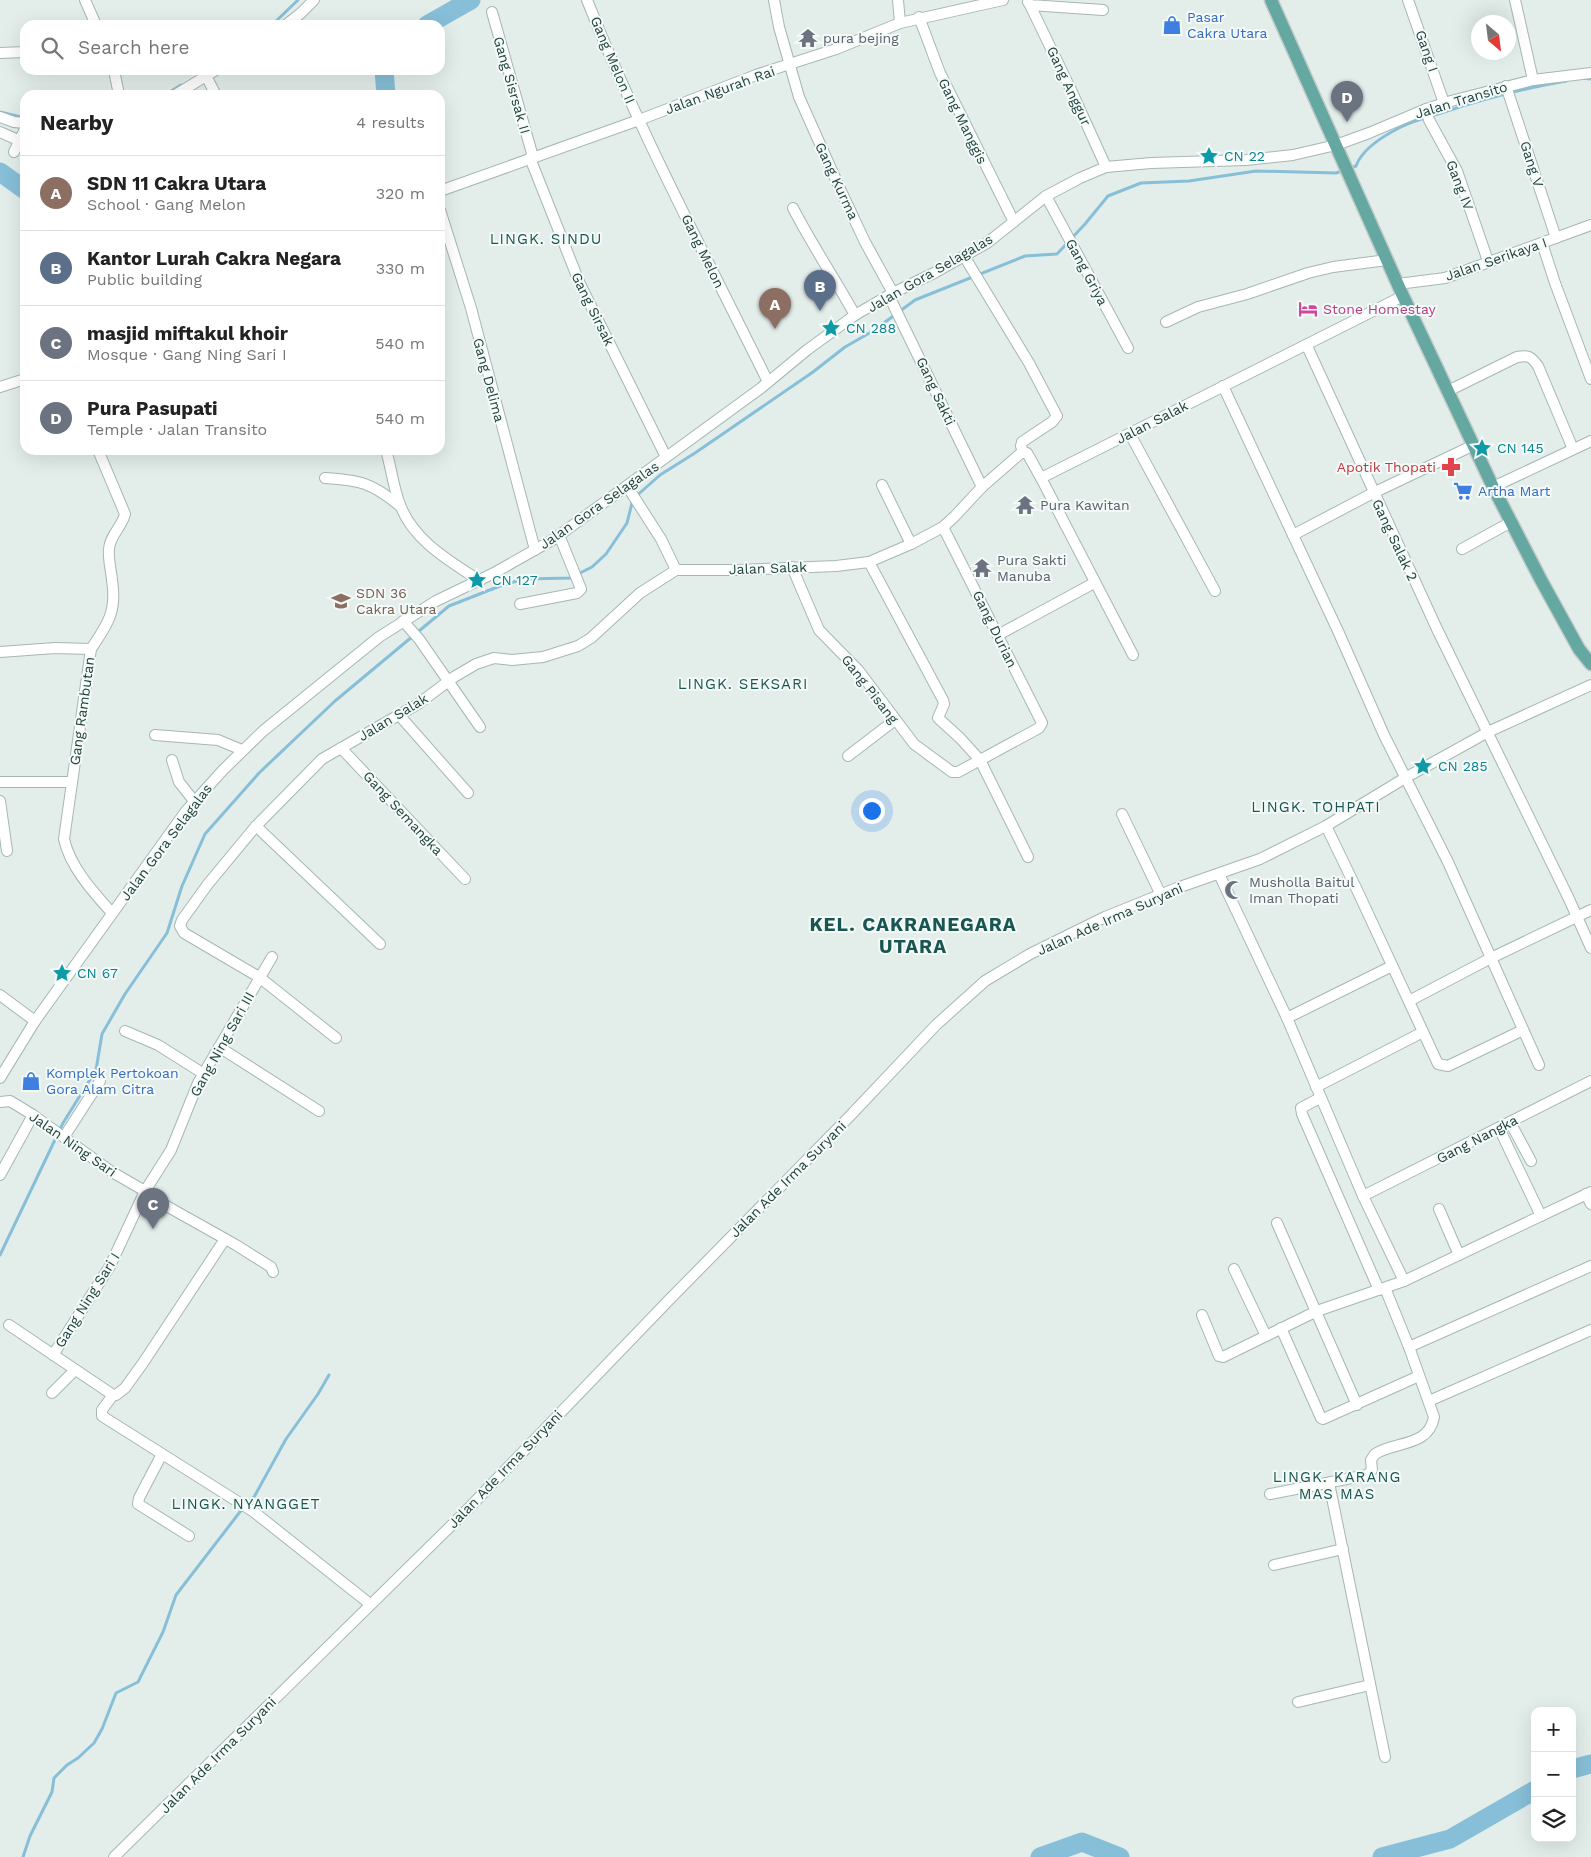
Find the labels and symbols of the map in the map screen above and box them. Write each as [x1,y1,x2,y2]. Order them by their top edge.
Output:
place label: Pasar Cakra Utara [1187,9,1268,41]
street label: Gang Melon II [587,14,639,106]
shop icon: Pasar Cakra Utara [1161,14,1183,36]
north arrow [1471,15,1516,60]
temple icon: pura bejing [797,27,819,49]
street label: Gang I [1412,28,1442,74]
place label: pura bejing [823,30,899,46]
street label: Gang Sisrsak II [490,35,534,135]
street label: Gang Anggur [1044,44,1094,128]
street label: Jalan Ngurah Rai [663,63,777,117]
street label: Gang Manggis [935,76,991,166]
street label: Jalan Transito [1413,78,1509,122]
pin: D [1331,81,1363,122]
street label: Gang V [1517,139,1547,189]
street label: Gang Kurma [812,140,862,222]
place icon: CN 22 [1198,145,1220,167]
place label: CN 22 [1224,148,1265,164]
street label: Gang IV [1443,158,1477,212]
street label: Gang Melon [678,211,728,291]
district label: LINGK. SINDU [490,230,602,248]
street label: Jalan Gora Selagalas [865,231,995,315]
street label: Jalan Serikaya I [1443,234,1549,284]
street label: Gang Griya [1063,236,1111,308]
street label: Gang Sirsak [568,269,618,349]
pin: B [804,270,836,311]
pin: A [759,288,791,329]
hotel icon: Stone Homestay [1297,298,1319,320]
place label: Stone Homestay [1323,301,1437,317]
place icon: CN 288 [820,317,842,339]
place label: CN 288 [846,320,896,336]
street label: Gang Delima [470,336,508,424]
street label: Gang Sakti [913,354,959,428]
street label: Jalan Salak [1114,397,1190,447]
place icon: CN 145 [1471,437,1493,459]
place label: CN 145 [1497,440,1544,456]
pharmacy icon: Apotik Thopati [1440,456,1462,478]
street label: Jalan Gora Selagalas [536,458,662,552]
place label: Apotik Thopati [1337,459,1436,475]
supermarket icon: Artha Mart [1452,480,1474,502]
place label: Artha Mart [1478,483,1551,499]
temple icon: Pura Kawitan [1014,494,1036,516]
place label: Pura Kawitan [1040,497,1130,513]
street label: Gang Salak 2 [1369,497,1421,583]
place label: Pura Sakti Manuba [997,552,1066,584]
temple icon: Pura Sakti Manuba [971,557,993,579]
street label: Jalan Salak [729,559,807,577]
place icon: CN 127 [466,569,488,591]
place label: CN 127 [492,572,538,588]
place label: SDN 36 Cakra Utara [356,585,437,617]
street label: Gang Durian [969,588,1021,670]
school or university icon: SDN 36 Cakra Utara [330,590,352,612]
street label: Gang Pisang [838,652,902,727]
street label: Gang Rambutan [66,656,98,766]
district label: LINGK. SEKSARI [678,675,808,693]
street label: Jalan Salak [355,690,431,744]
place icon: CN 285 [1412,755,1434,777]
place label: CN 285 [1438,758,1488,774]
street label: Gang Semangka [360,768,446,858]
street label: Jalan Gora Selagalas [117,781,215,903]
your location [859,798,885,824]
district label: LINGK. TOHPATI [1251,798,1381,816]
place label: Musholla Baitul Iman Thopati [1249,874,1355,906]
mosque icon: Musholla Baitul Iman Thopati [1223,879,1245,901]
street label: Jalan Ade Irma Suryani [1035,880,1185,958]
district label: KEL. CAKRANEGARA UTARA [809,913,1017,958]
place icon: CN 67 [51,962,73,984]
place label: CN 67 [77,965,118,981]
street label: Gang Ning Sari III [187,989,257,1099]
place label: Komplek Pertokoan Gora Alam Citra [46,1065,179,1097]
shop icon: Komplek Pertokoan Gora Alam Citra [20,1070,42,1092]
street label: Jalan Ning Sari [27,1108,119,1180]
street label: Gang Nangka [1434,1112,1520,1166]
street label: Jalan Ade Irma Suryani [727,1118,849,1240]
pin: C [137,1188,169,1229]
street label: Gang Ning Sari I [51,1250,123,1350]
street label: Jalan Ade Irma Suryani [445,1407,565,1531]
district label: LINGK. KARANG MAS MAS [1273,1468,1401,1503]
district label: LINGK. NYANGGET [171,1495,321,1513]
street label: Jalan Ade Irma Suryani [157,1694,279,1816]

